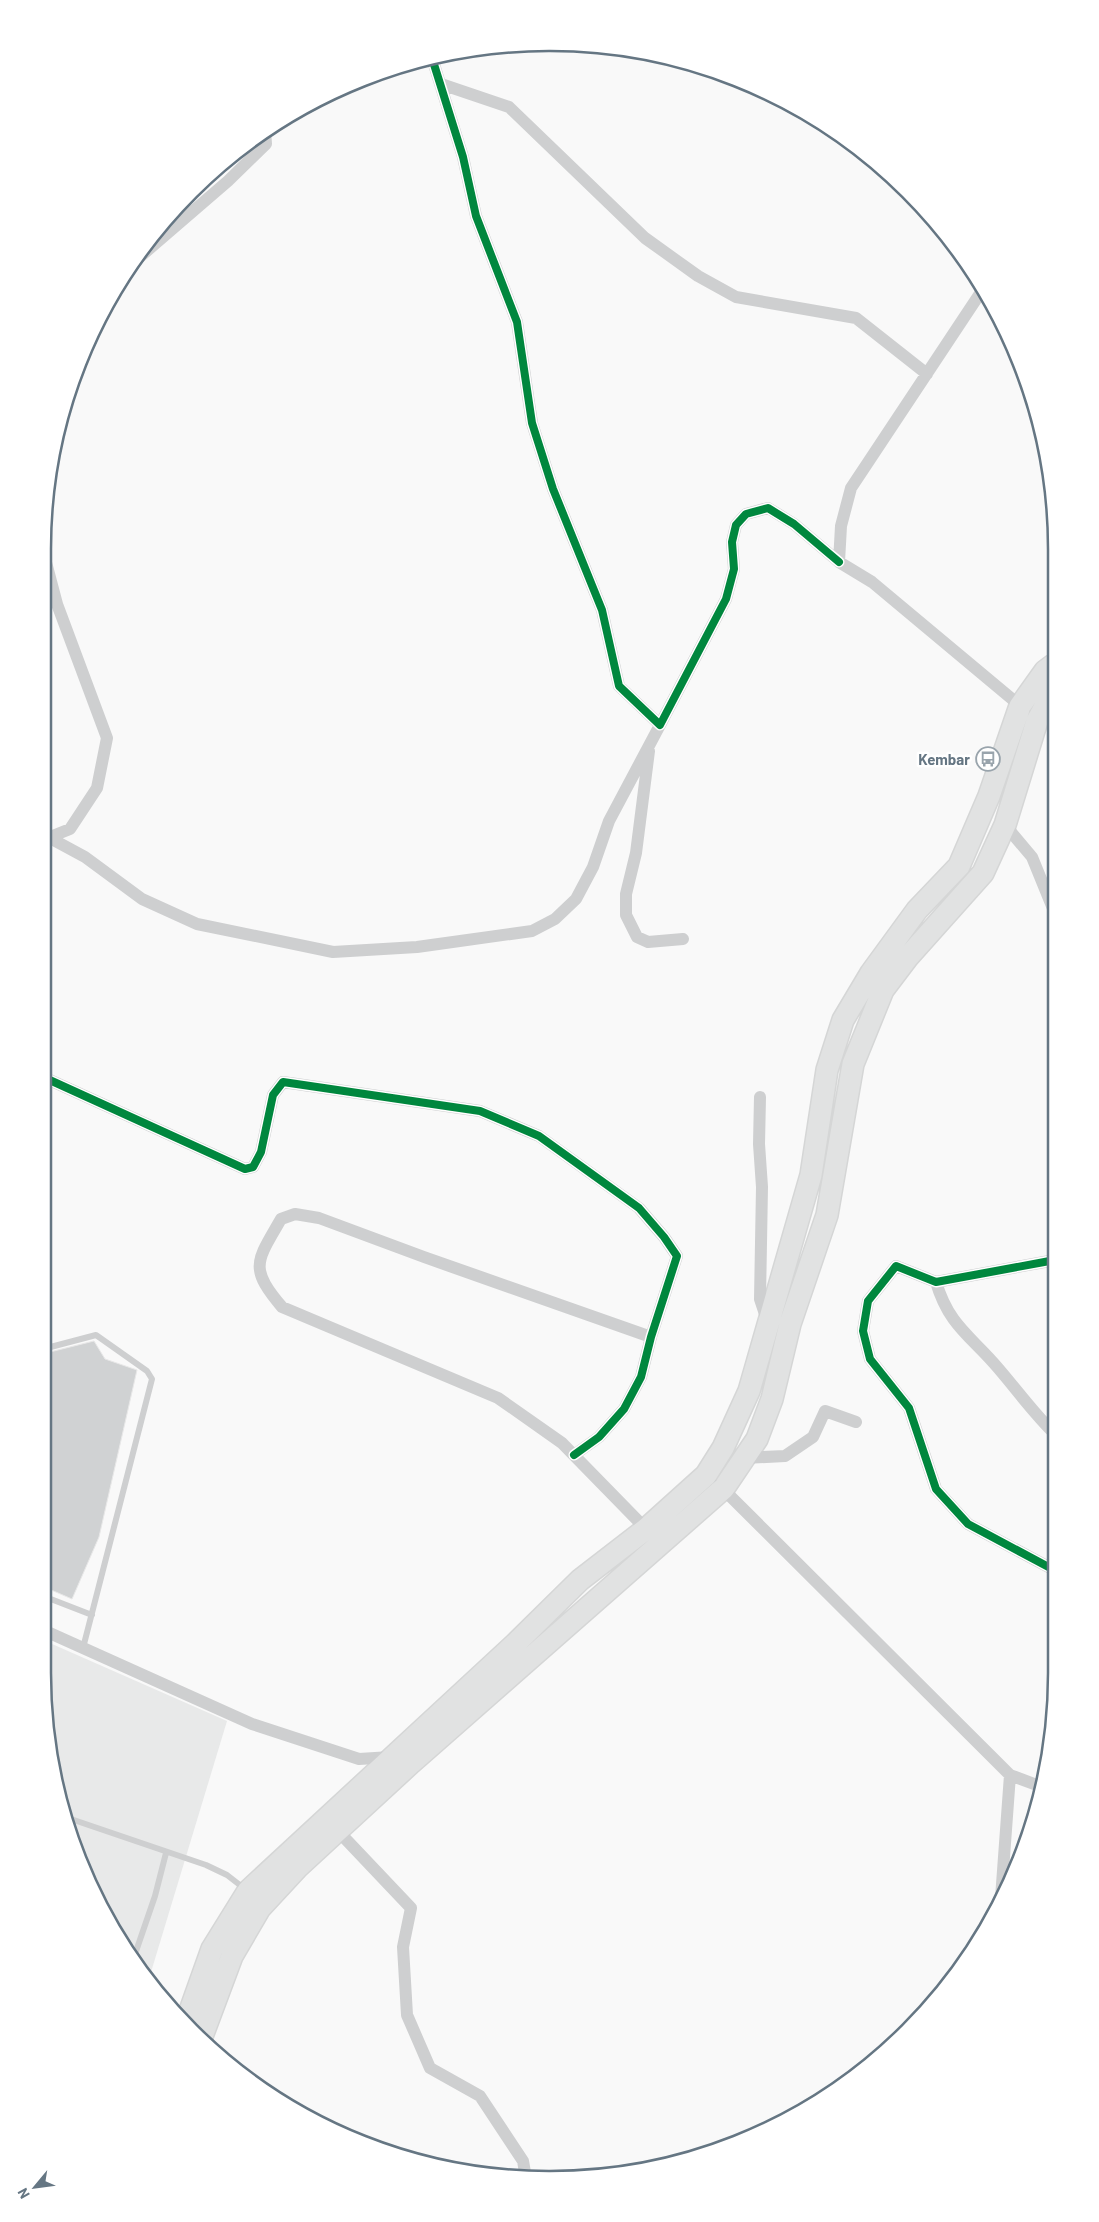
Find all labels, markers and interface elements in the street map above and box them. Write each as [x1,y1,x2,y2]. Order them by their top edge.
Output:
bus stop icon: Kembar [975,746,1001,772]
place label: Kembar [918,750,970,768]
north arrow [10,2162,60,2212]
text: N [14,2185,33,2202]

